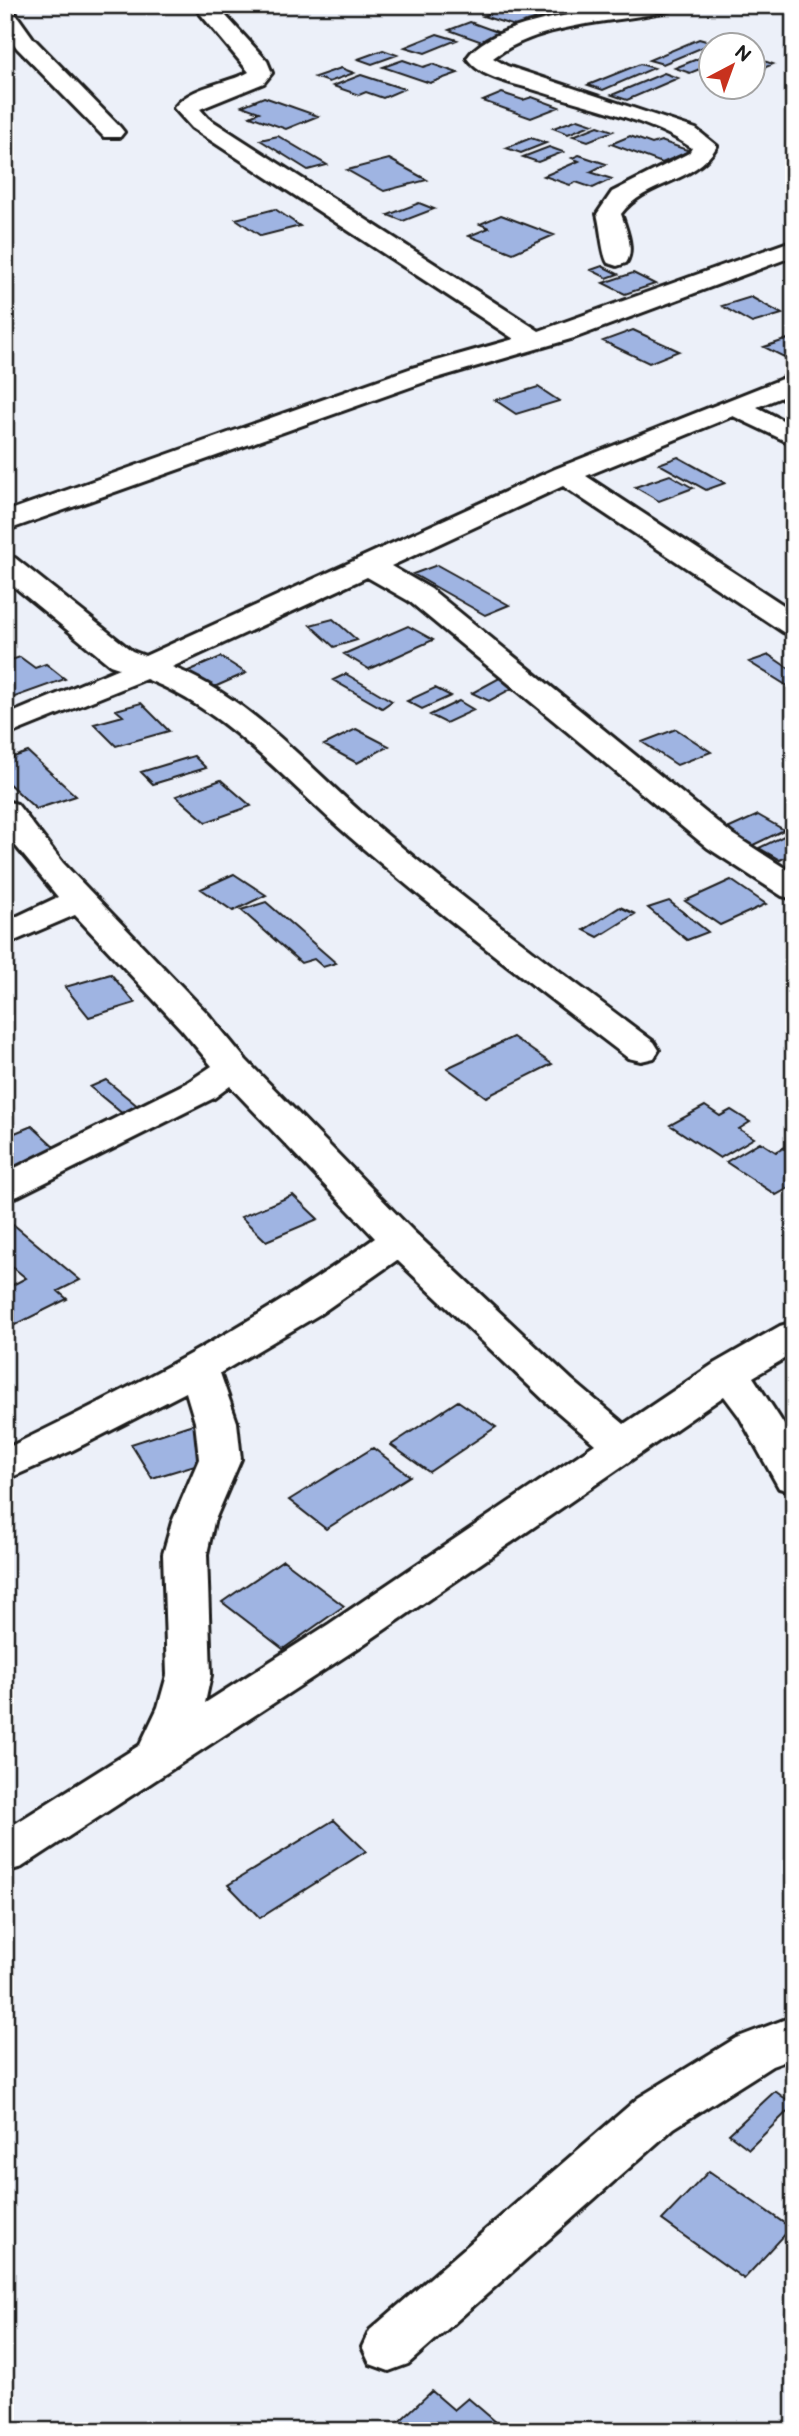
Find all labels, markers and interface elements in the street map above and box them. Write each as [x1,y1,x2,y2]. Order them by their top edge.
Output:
north arrow [698,32,768,102]
text: N [729,41,755,68]

